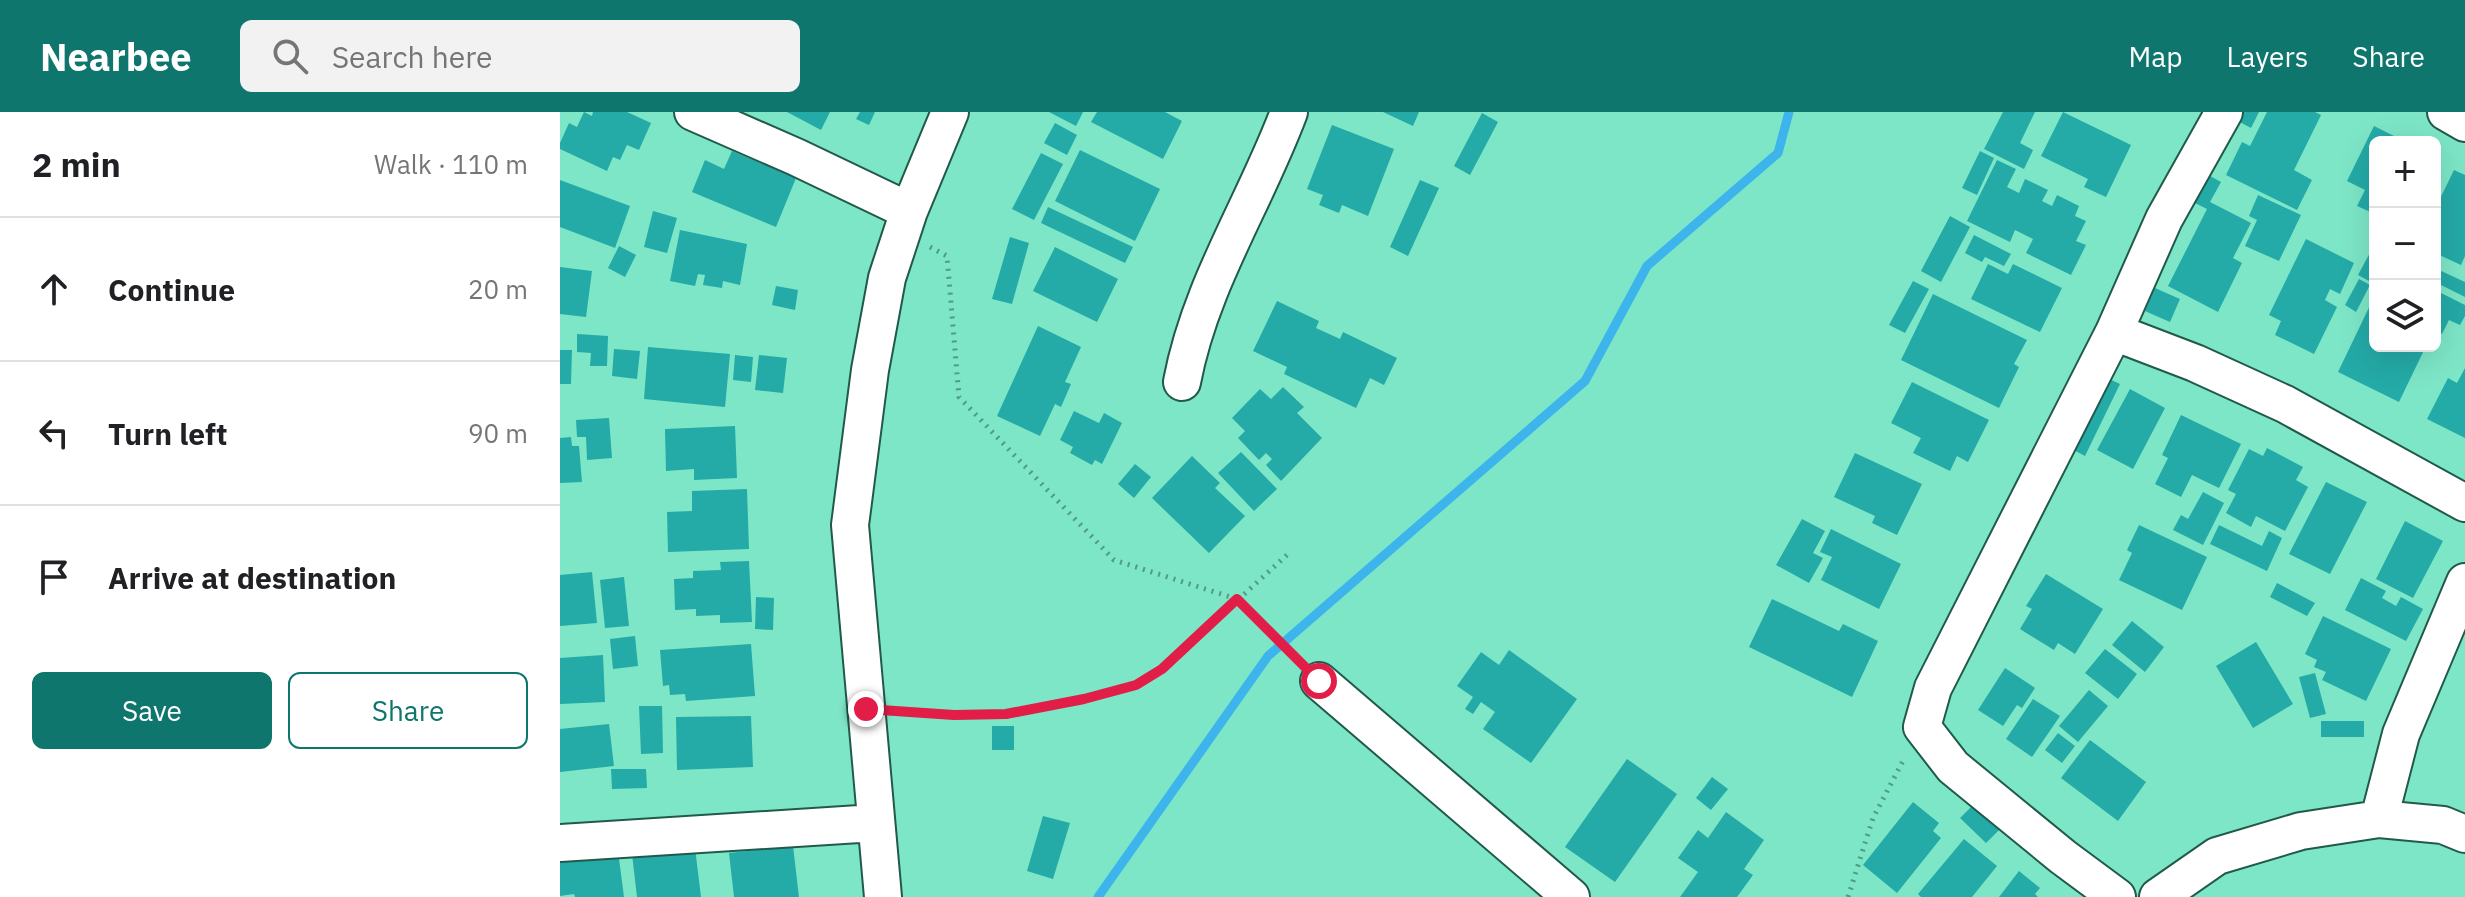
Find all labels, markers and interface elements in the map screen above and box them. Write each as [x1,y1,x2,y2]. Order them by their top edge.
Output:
search box [240,20,800,92]
text: Nearbee [40,32,192,81]
icon: search [268,34,312,78]
text: Search here [332,37,493,76]
text: Map [2128,38,2182,75]
text: Layers [2226,38,2308,75]
text: Share [2352,38,2425,75]
map controls [2369,136,2441,352]
button: + [2369,136,2441,208]
text: 2 min [32,142,121,186]
text: Walk · 110 m [374,147,528,181]
button: − [2369,208,2441,280]
icon: ahead [32,267,76,311]
text: Continue [108,270,235,309]
text: 20 m [468,272,528,306]
button: layers [2369,280,2441,352]
icon: left [32,411,76,455]
text: Turn left [108,414,227,453]
text: 90 m [468,416,528,450]
icon: arrive [32,555,76,599]
text: Arrive at destination [108,558,396,597]
route start [1301,663,1337,699]
button: Save [32,672,272,749]
button: Share [288,672,528,749]
route end [848,691,884,727]

